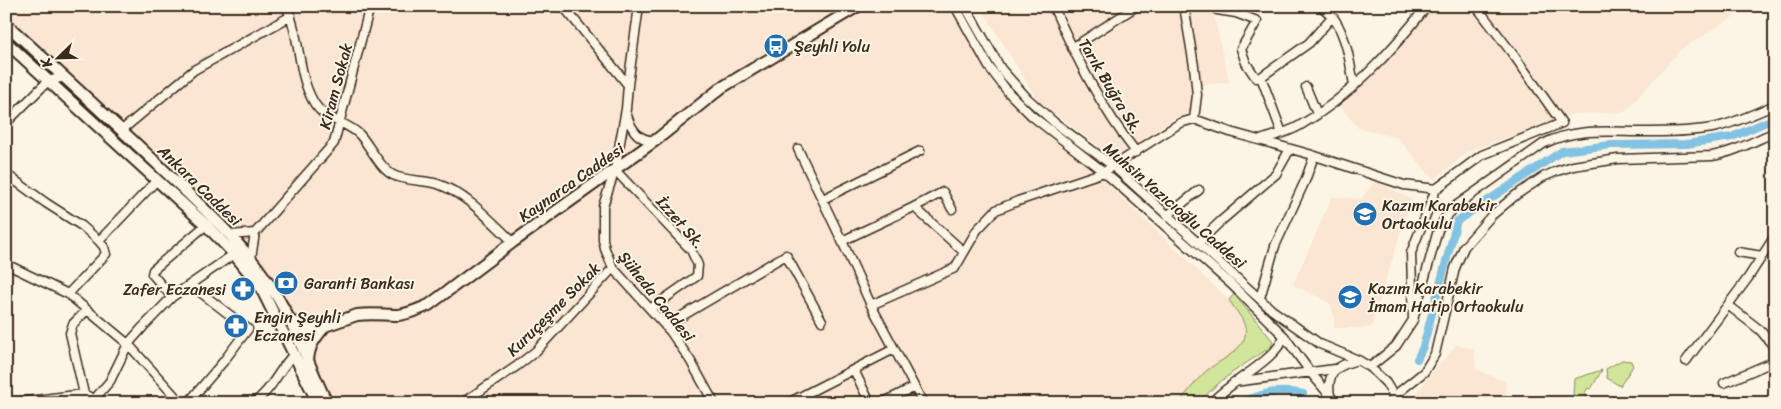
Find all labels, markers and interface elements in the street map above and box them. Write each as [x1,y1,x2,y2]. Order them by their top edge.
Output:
north arrow [32,32,82,82]
place label: Şeyhli Yolu [794,32,871,61]
street label: Tarık Buğra Sk. [1070,32,1151,140]
bus stop icon: Şeyhli Yolu [763,33,789,59]
street label: Kiram Sokak [310,39,361,132]
text: K [33,53,60,73]
street label: Kaynarca Caddesi [512,135,631,230]
street label: Muhsin Yazıcıoğlu Caddesi [1096,135,1254,277]
street label: Ankara Caddesi [150,137,249,234]
street label: İzzet Sk. [648,188,712,256]
place label: Kazım Karabekir Ortaokulu [1382,191,1498,238]
school or university icon: Kazım Karabekir Ortaokulu [1352,201,1378,227]
street label: Şüheda Caddesi [610,244,703,349]
street label: Kuruçeşme Sokak [499,255,608,364]
place label: Garanti Bankası [304,269,415,298]
bank icon: Garanti Bankası [273,270,299,296]
place label: Kazım Karabekir İmam Hatip Ortaokulu [1367,274,1524,321]
place label: Zafer Eczanesi [123,275,227,304]
pharmacy icon: Zafer Eczanesi [230,276,256,302]
school or university icon: Kazım Karabekir İmam Hatip Ortaokulu [1337,284,1363,310]
place label: Engin Şeyhli Eczanesi [254,303,341,350]
pharmacy icon: Engin Şeyhli Eczanesi [223,313,249,339]

